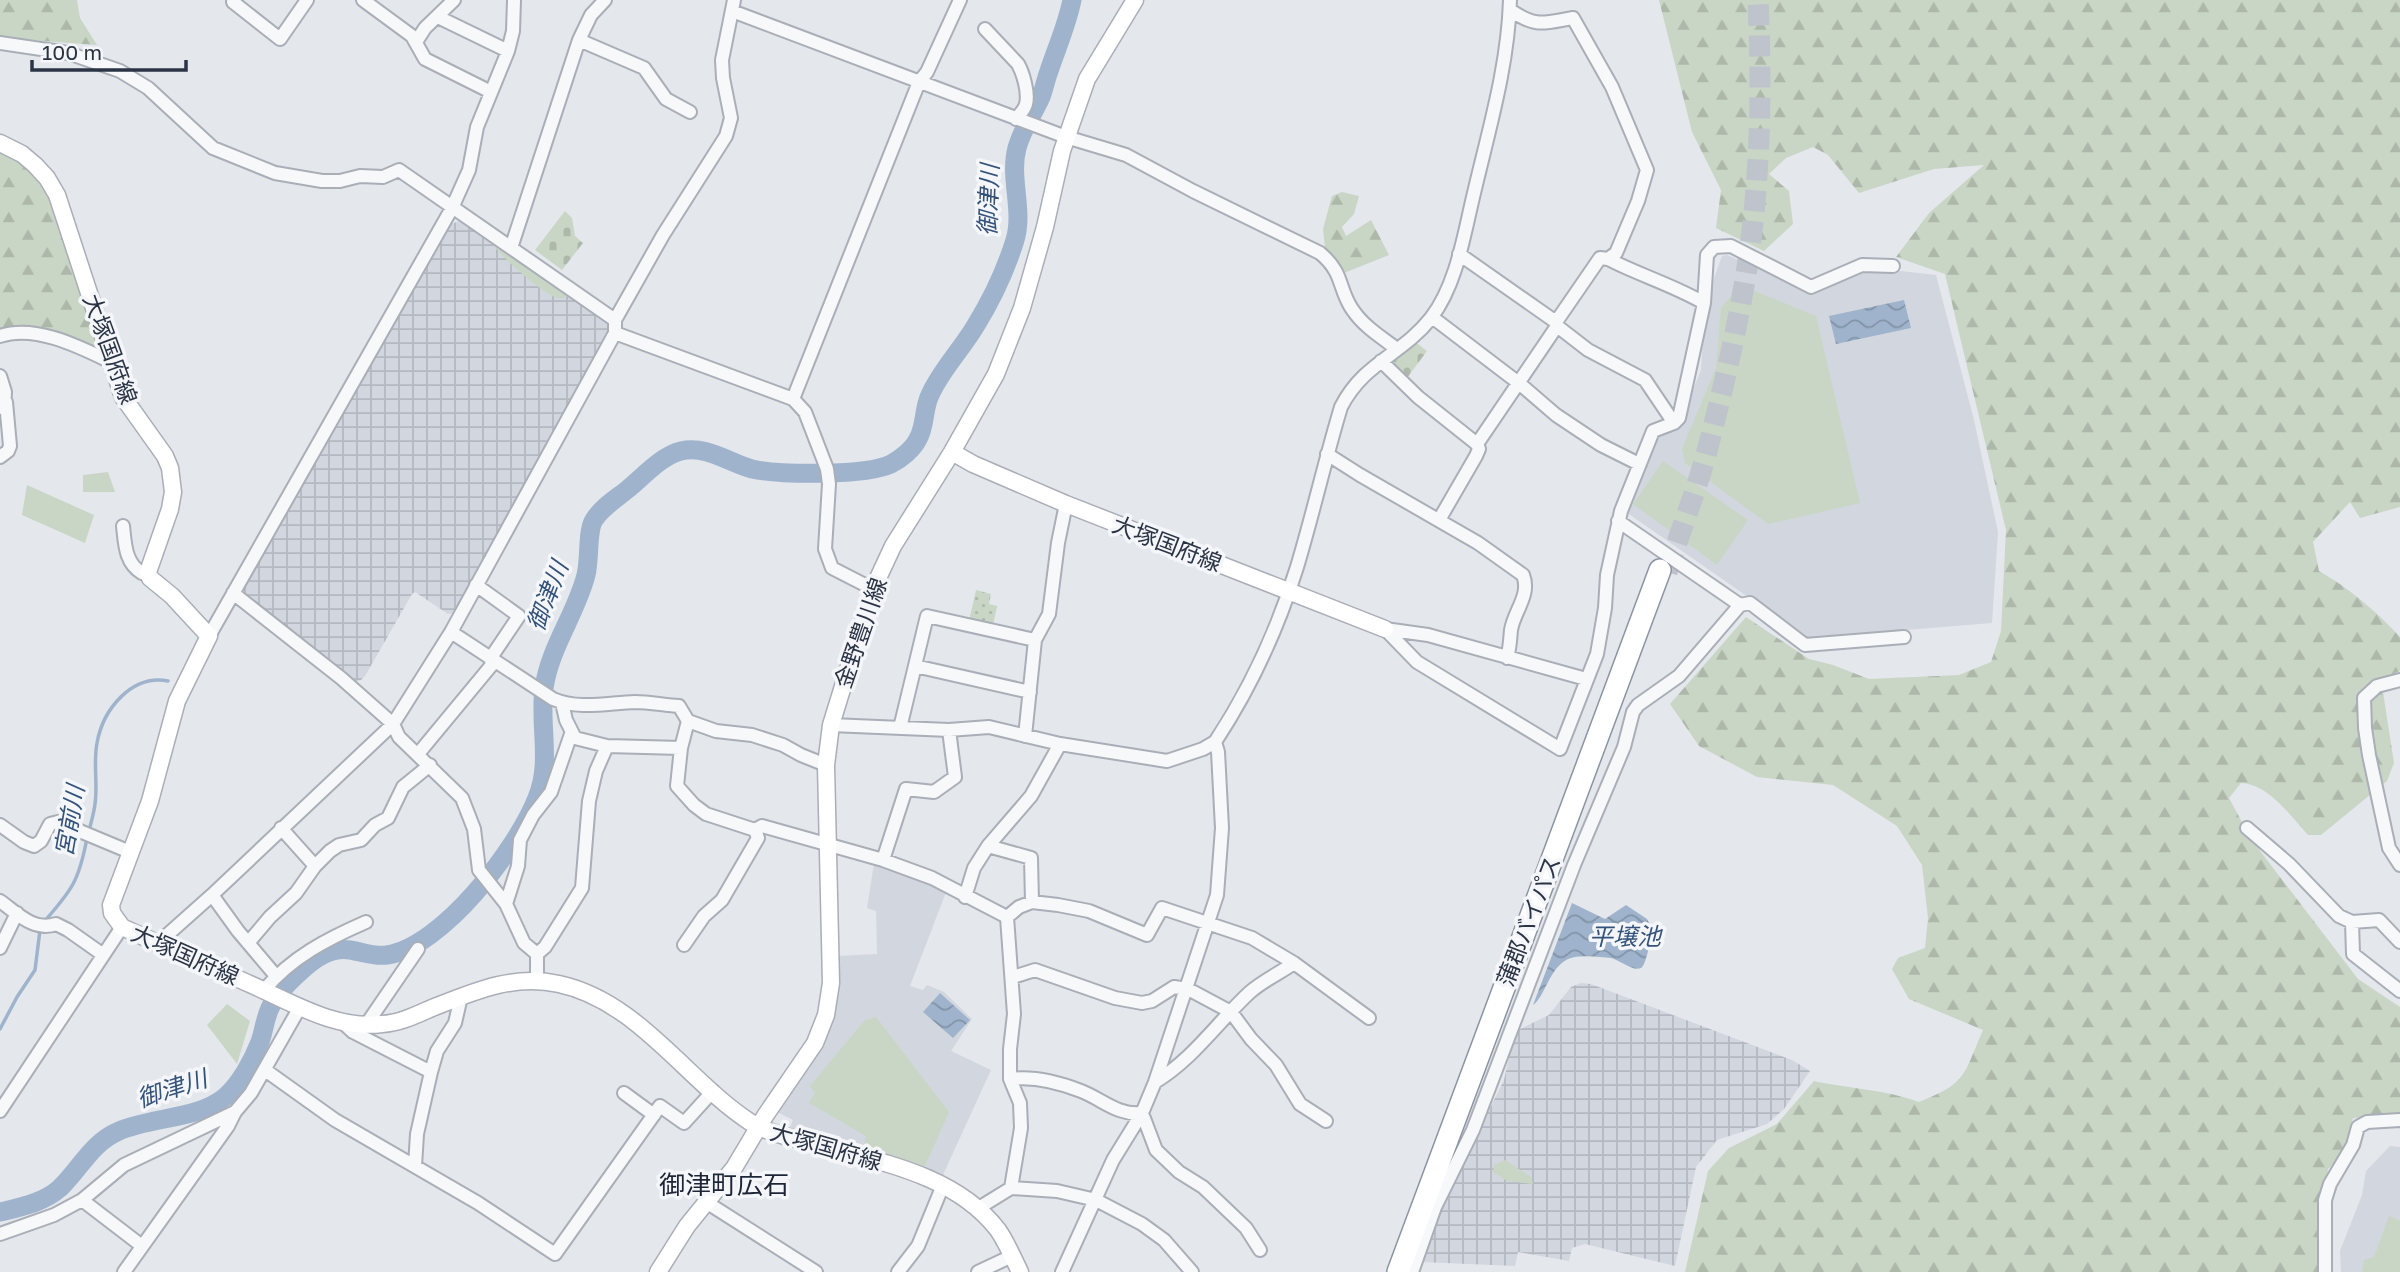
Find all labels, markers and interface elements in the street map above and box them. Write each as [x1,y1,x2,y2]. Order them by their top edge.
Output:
scale bar [32,28,186,72]
text: 100 m [42,39,102,65]
water label: 御津川 [972,160,1003,236]
street label: 大塚国府線 [78,290,144,407]
street label: 大塚国府線 [1109,509,1226,577]
water label: 御津川 [520,554,574,634]
street label: 金野豊川線 [828,574,892,692]
water label: 宮前川 [48,780,90,859]
street label: 蒲郡バイパス [1490,851,1566,990]
street label: 大塚国府線 [127,918,244,990]
water label: 平壌池 [1589,921,1663,950]
water label: 御津川 [133,1062,213,1112]
street label: 大塚国府線 [767,1117,885,1175]
district label: 御津町広石 [659,1169,789,1200]

